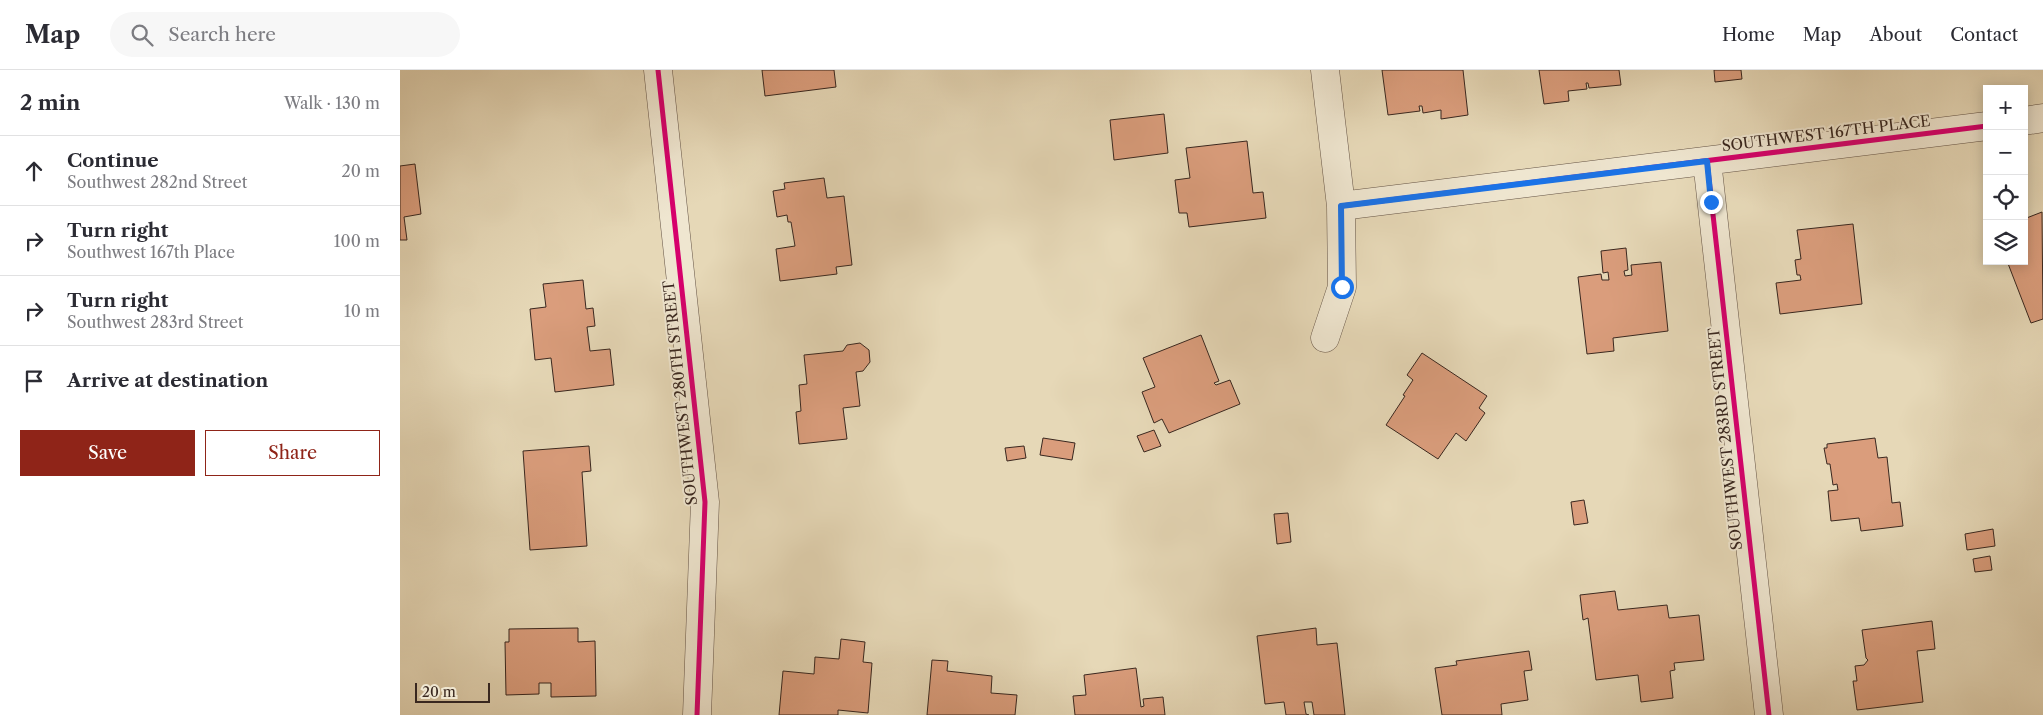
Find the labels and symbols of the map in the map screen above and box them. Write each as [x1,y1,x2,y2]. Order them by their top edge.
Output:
street label: SOUTHWEST 167TH PLACE [1721,111,1931,155]
route end [1700,191,1723,214]
route start [1331,276,1354,299]
street label: SOUTHWEST 280TH STREET [659,279,701,506]
street label: SOUTHWEST 283RD STREET [1704,326,1746,551]
scale bar [415,680,490,703]

